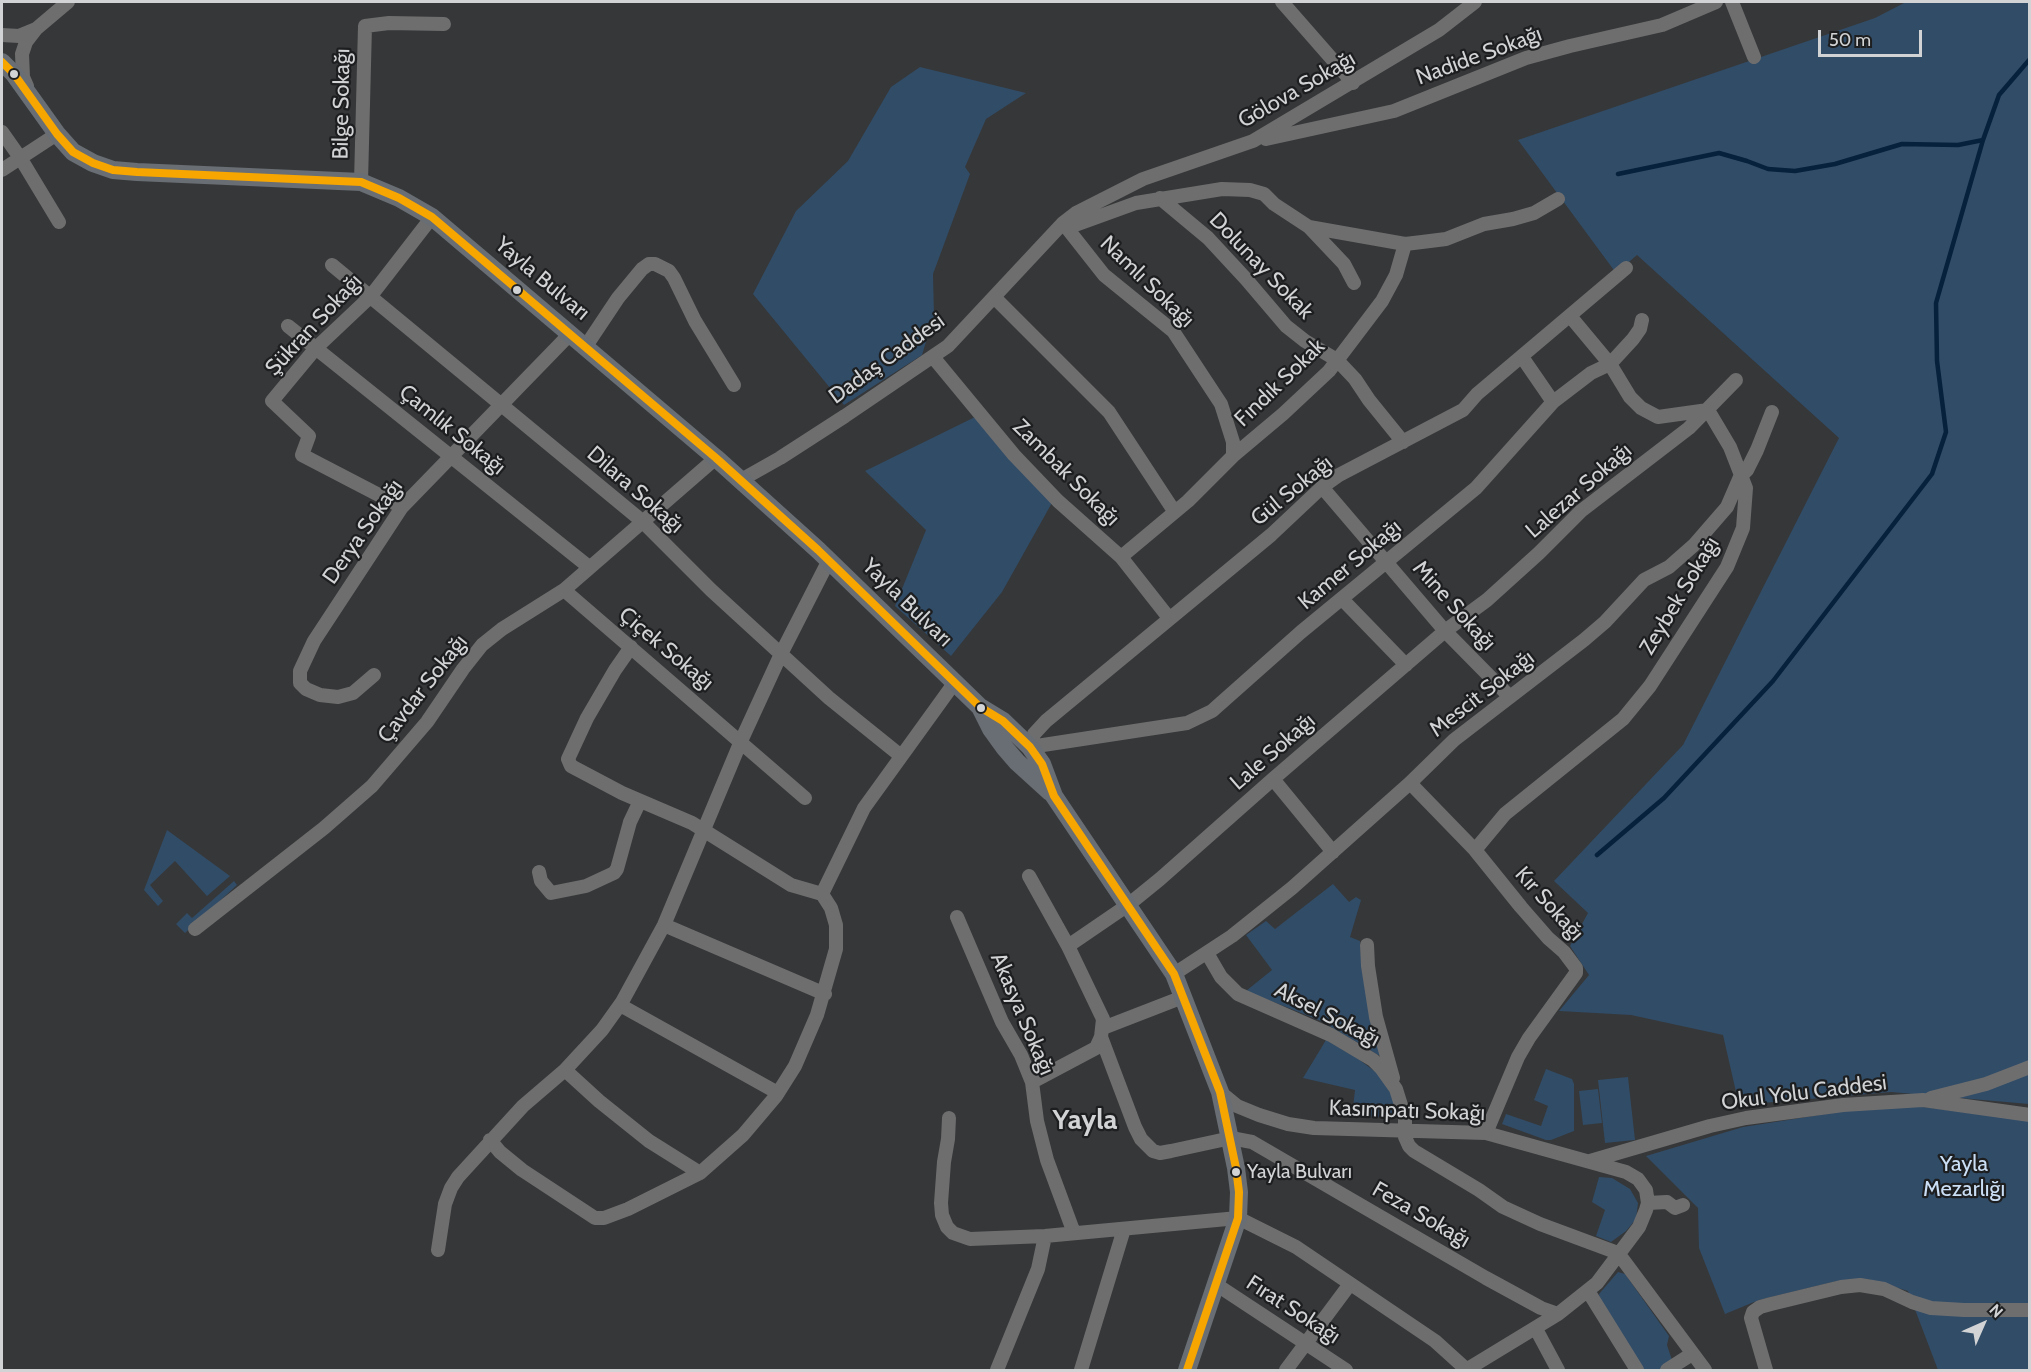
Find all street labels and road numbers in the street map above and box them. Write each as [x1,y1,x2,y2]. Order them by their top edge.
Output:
street label: Nadide Sokağı [1412,21,1546,91]
street label: Gölova Sokağı [1234,46,1360,134]
street label: Bilge Sokağı [328,48,356,160]
street label: Dolunay Sokak [1203,207,1319,325]
street label: Namlı Sokağı [1094,231,1200,333]
street label: Yayla Bulvarı [489,232,595,326]
street label: Şükran Sokağı [260,269,368,381]
street label: Dadaş Caddesi [824,308,950,410]
street label: Fındık Sokak [1229,334,1331,432]
street label: Çamlık Sokağı [394,379,510,481]
street label: Zambak Sokağı [1007,414,1125,532]
street label: Lalezar Sokağı [1521,438,1637,544]
street label: Dilara Sokağı [581,441,689,539]
street label: Gül Sokağı [1246,450,1338,532]
street label: Derya Sokağı [317,475,409,589]
street label: Kamer Sokağı [1293,514,1407,616]
street label: Zeybek Sokağı [1634,532,1726,660]
street label: Yayla Bulvarı [856,553,958,653]
street label: Mine Sokağı [1407,556,1501,656]
street label: Çiçek Sokağı [613,602,719,696]
street label: Çavdar Sokağı [373,630,473,748]
street label: Mescit Sokağı [1424,645,1540,743]
street label: Lale Sokağı [1225,708,1321,796]
street label: Kır Sokağı [1509,862,1589,946]
street label: Akasya Sokağı [984,949,1060,1079]
street label: Aksel Sokağı [1270,977,1384,1053]
street label: Okul Yolu Caddesi [1720,1070,1888,1116]
street label: Kasımpatı Sokağı [1328,1095,1486,1127]
street label: Feza Sokağı [1367,1176,1475,1254]
street label: Fırat Sokağı [1241,1270,1345,1350]

